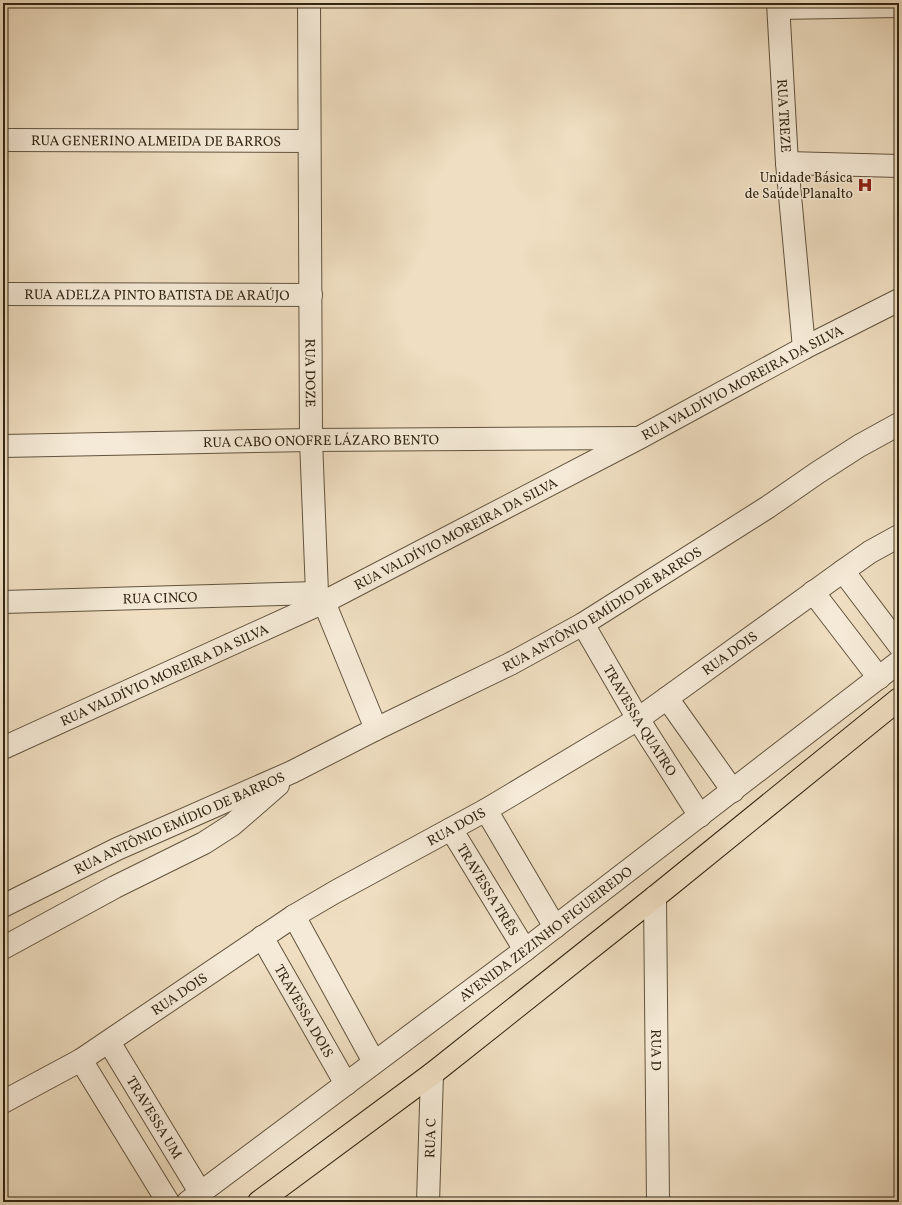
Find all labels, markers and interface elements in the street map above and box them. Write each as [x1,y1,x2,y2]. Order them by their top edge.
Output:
street label: RUA TREZE [771,79,794,153]
street label: RUA GENERINO ALMEIDA DE BARROS [31,132,281,152]
place label: Unidade Básica de Saúde Planalto [745,169,853,204]
hospital icon: Unidade Básica de Saúde Planalto [856,176,874,194]
street label: RUA ADELZA PINTO BATISTA DE ARAÚJO [24,286,290,306]
street label: RUA VALDÍVIO MOREIRA DA SILVA [638,322,847,446]
street label: RUA DOZE [300,339,319,407]
street label: RUA CABO ONOFRE LÁZARO BENTO [203,431,439,453]
street label: RUA VALDÍVIO MOREIRA DA SILVA [351,474,561,596]
street label: RUA ANTÔNIO EMÍDIO DE BARROS [500,543,706,677]
street label: RUA CINCO [122,588,198,610]
street label: RUA VALDÍVIO MOREIRA DA SILVA [58,620,272,732]
street label: RUA DOIS [699,628,762,681]
street label: TRAVESSA QUATRO [598,662,680,780]
street label: RUA ANTÔNIO EMÍDIO DE BARROS [71,768,288,880]
street label: RUA DOIS [424,804,490,851]
street label: TRAVESSA TRÊS [451,841,522,940]
street label: AVENIDA ZEZINHO FIGUEIREDO [456,863,637,1007]
street label: TRAVESSA DOIS [269,961,337,1062]
street label: RUA DOIS [148,969,212,1021]
street label: RUA D [645,1029,665,1071]
street label: TRAVESSA UM [121,1073,186,1163]
street label: RUA C [421,1118,442,1159]

